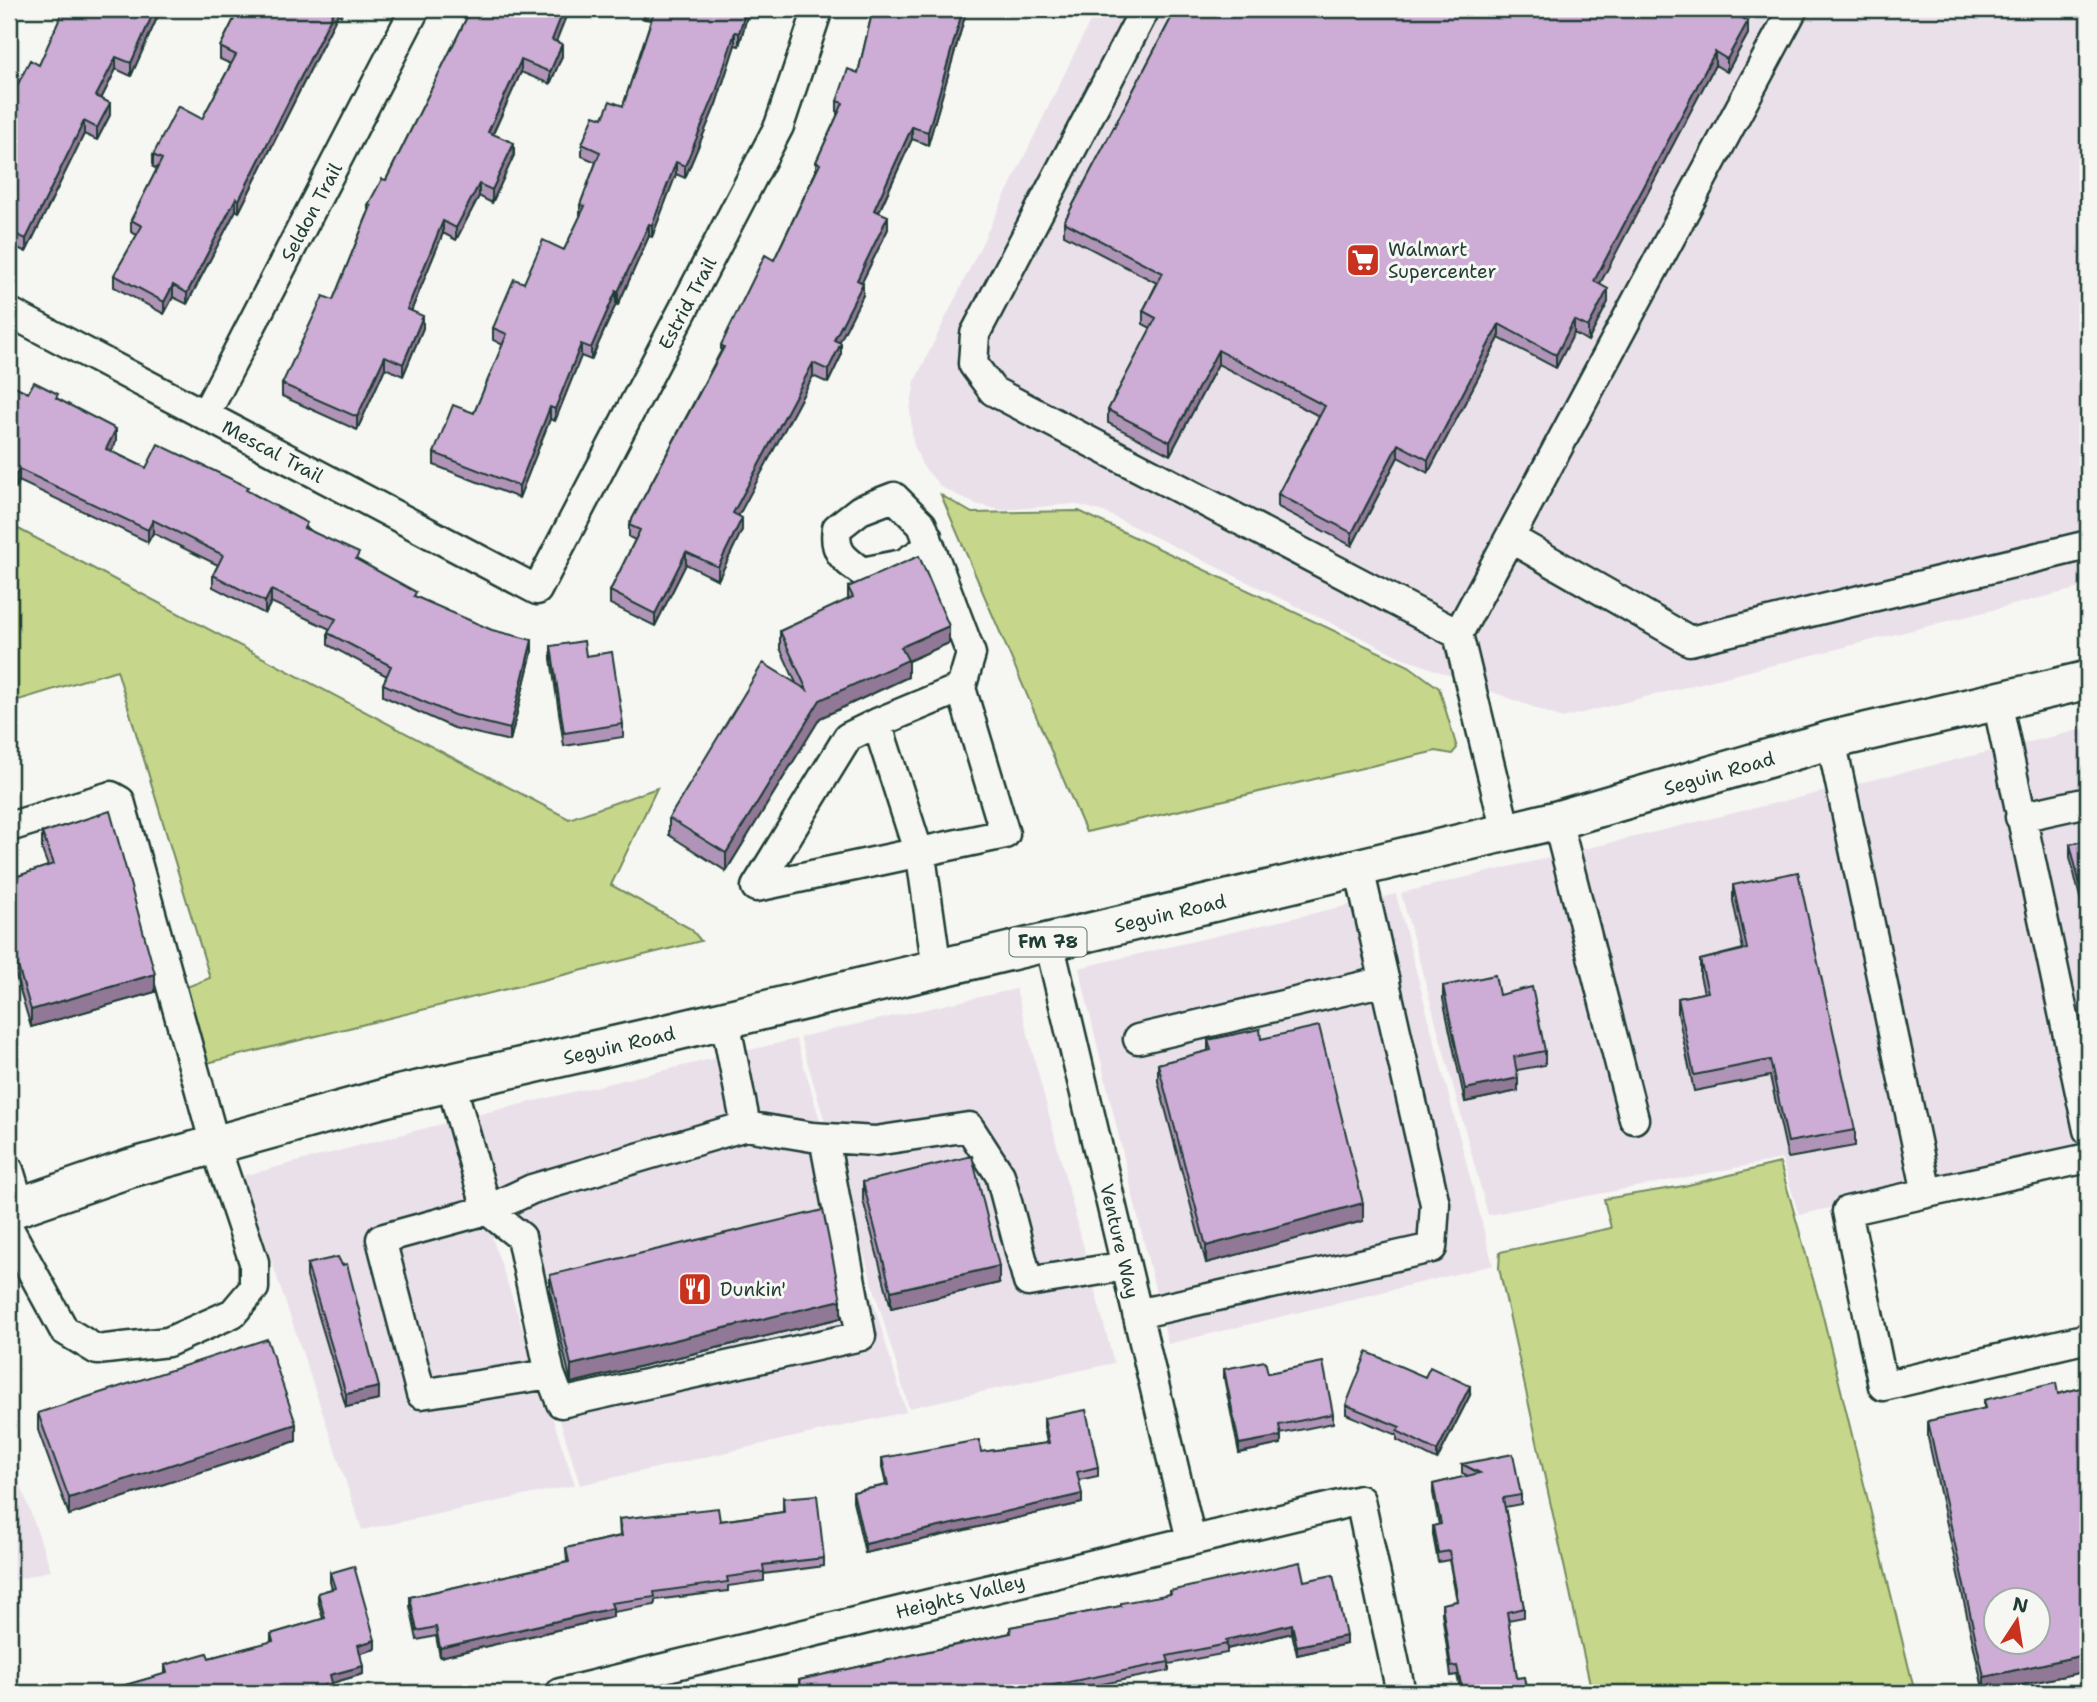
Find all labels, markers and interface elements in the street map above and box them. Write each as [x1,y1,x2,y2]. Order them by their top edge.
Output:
street label: Seldon Trail [275,158,348,266]
place label: Walmart Supercenter [1388,237,1496,284]
supermarket icon: Walmart Supercenter [1344,241,1382,279]
street label: Estrid Trail [653,252,722,354]
street label: Mescal Trail [218,414,328,489]
street label: Seguin Road [1661,746,1777,801]
street label: Seguin Road [1112,888,1228,938]
road number: FM 78 [1010,928,1086,957]
street label: Seguin Road [561,1020,677,1070]
street label: Venture Way [1094,1181,1145,1301]
restaurant icon: Dunkin' [676,1270,714,1308]
place label: Dunkin' [720,1277,786,1302]
street label: Heights Valley [893,1568,1027,1625]
north arrow [1982,1586,2052,1656]
text: N [2010,1591,2030,1619]

